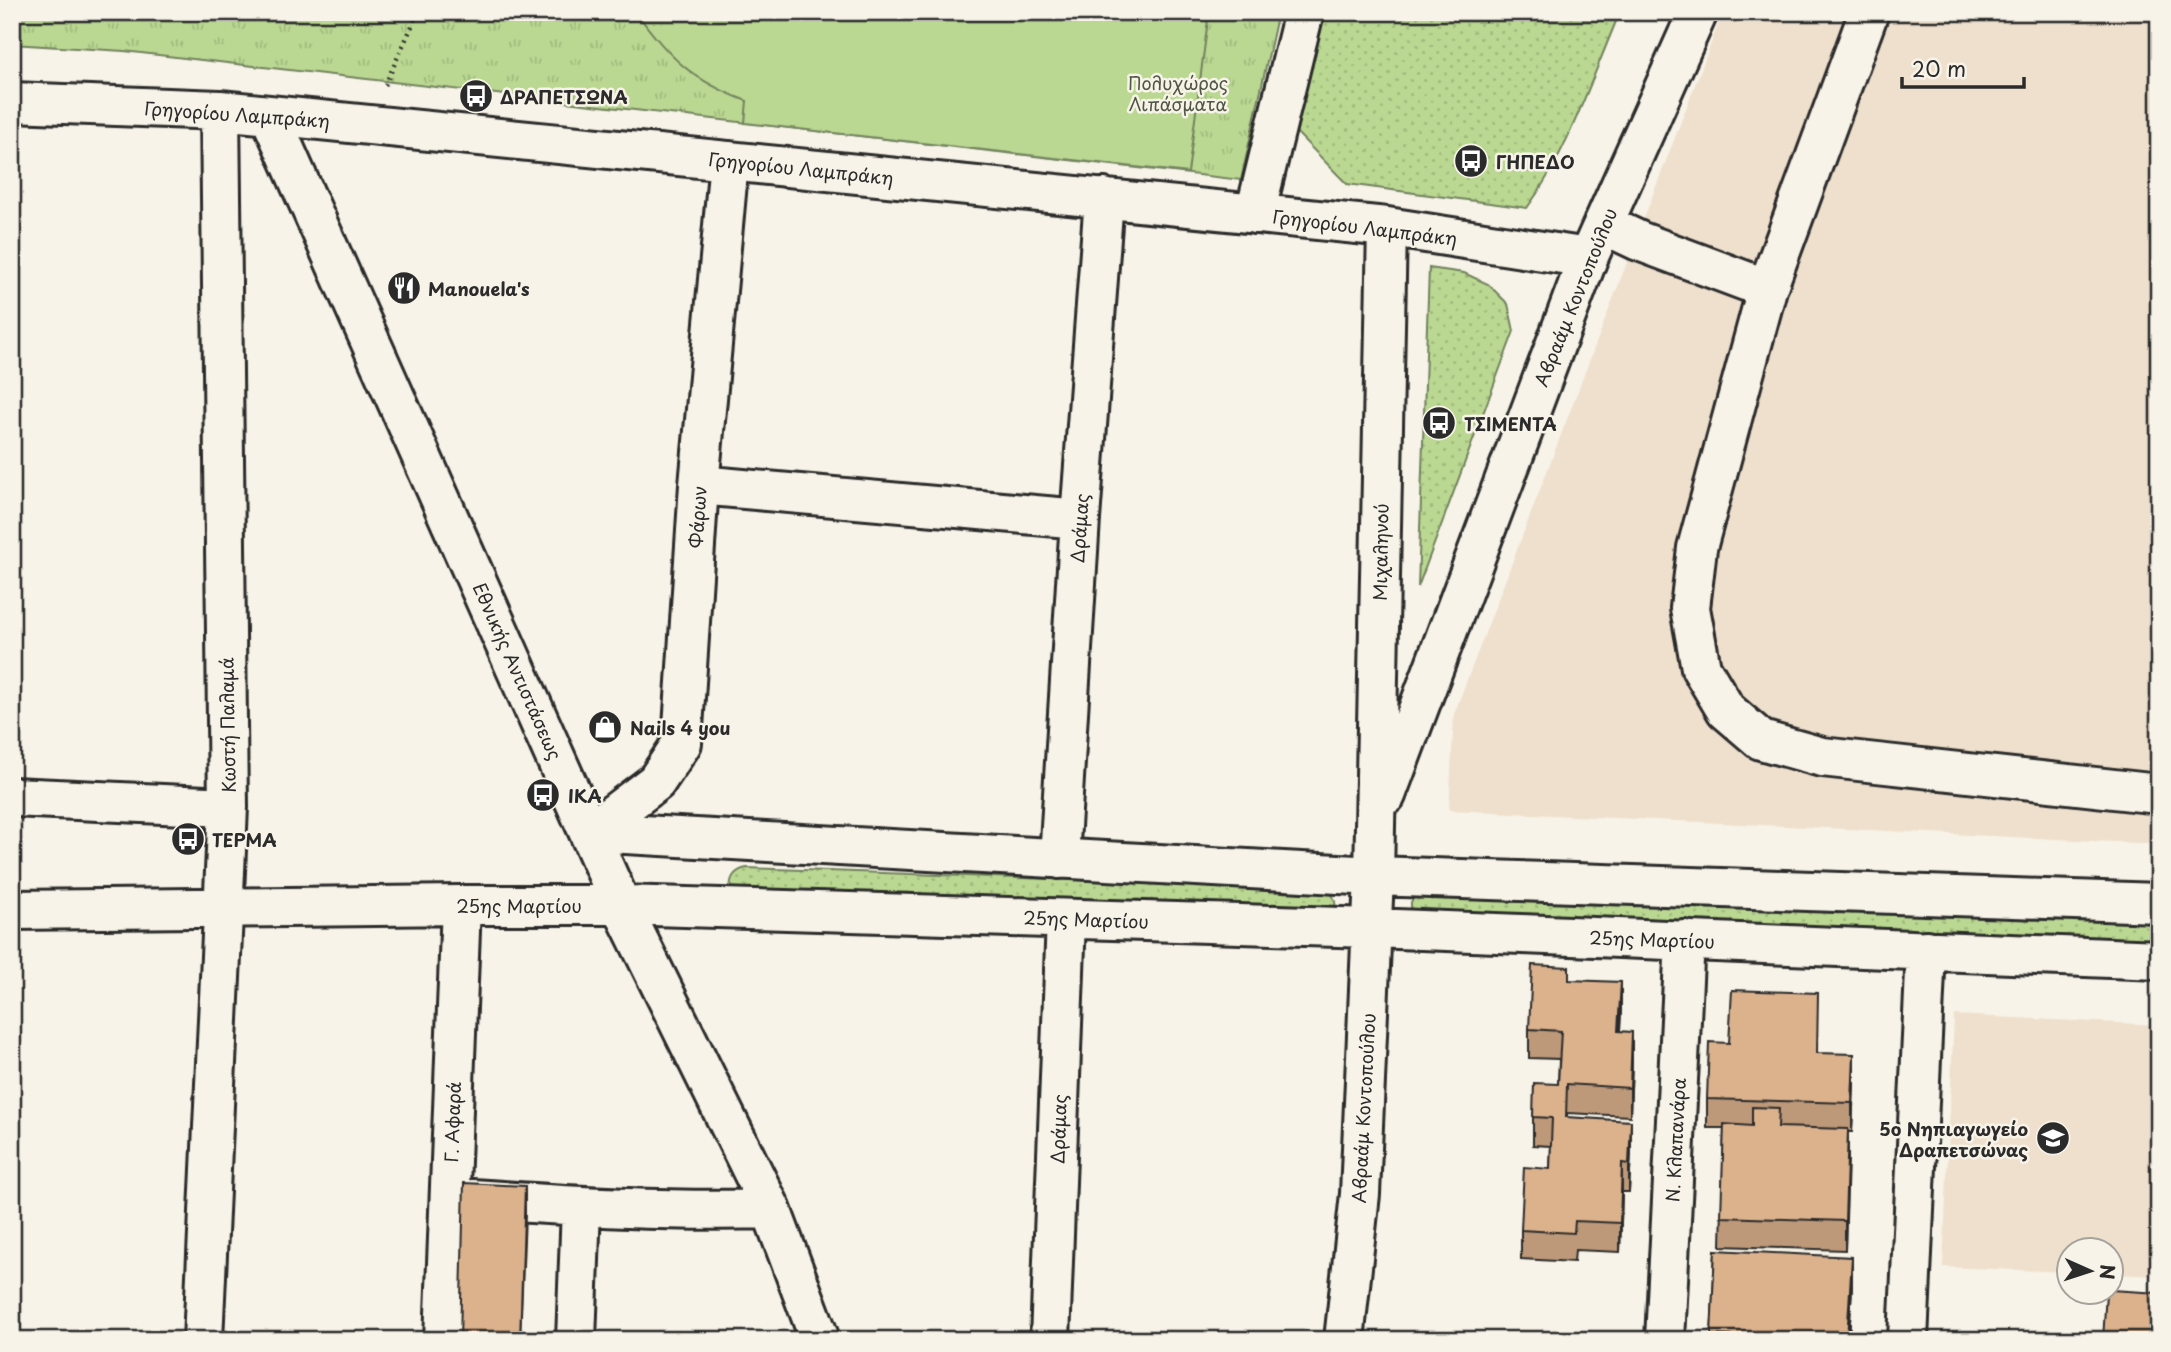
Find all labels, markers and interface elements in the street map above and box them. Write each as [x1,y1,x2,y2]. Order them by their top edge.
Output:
scale bar [1902,46,2024,90]
text: 20 m [1912,52,1966,84]
park label: Πολυχώρος Λιπάσματα [1128,69,1228,117]
bus stop icon: ΔΡΑΠΕΤΣΩΝΑ [457,77,495,115]
place label: ΔΡΑΠΕΤΣΩΝΑ [500,83,628,110]
street label: Γρηγορίου Λαμπράκη [143,94,331,134]
bus stop icon: ΓΗΠΕΔΟ [1452,142,1490,180]
street label: Γρηγορίου Λαμπράκη [707,145,895,191]
place label: ΓΗΠΕΔΟ [1496,148,1575,175]
street label: Γρηγορίου Λαμπράκη [1271,202,1459,252]
street label: Αβραάμ Κοντοπούλου [1527,204,1623,390]
restaurant icon: Manouela's [385,269,423,307]
place label: Manouela's [428,275,530,302]
bus stop icon: ΤΣΙΜΕΝΤΑ [1420,404,1458,442]
place label: ΤΣΙΜΕΝΤΑ [1464,410,1557,437]
street label: Φάρων [681,485,713,549]
street label: Δράμας [1063,492,1095,564]
street label: Μιχαληνού [1366,503,1394,601]
street label: Εθνικής Αντιστάσεως [467,578,569,764]
street label: Κωστή Παλαμά [212,657,242,793]
shop icon: Nails 4 you [586,708,624,746]
place label: Nails 4 you [630,714,731,741]
bus stop icon: ΙΚΑ [524,776,562,814]
place label: ΙΚΑ [568,782,602,809]
bus stop icon: ΤΕΡΜΑ [169,820,207,858]
place label: ΤΕΡΜΑ [212,826,277,853]
street label: 25ης Μαρτίου [456,892,582,919]
street label: 25ης Μαρτίου [1023,903,1149,935]
street label: 25ης Μαρτίου [1589,923,1715,955]
street label: Αβραάμ Κοντοπούλου [1345,1012,1381,1204]
street label: Ν. Κλαπανάρα [1658,1077,1692,1203]
street label: Γ. Αφαρά [437,1081,467,1163]
street label: Δράμας [1043,1094,1073,1164]
place label: 5ο Νηπιαγωγείο Δραπετσώνας [1879,1115,2028,1163]
school or university icon: 5ο Νηπιαγωγείο Δραπετσώνας [2034,1119,2072,1157]
north arrow [2056,1236,2126,1306]
text: N [2094,1264,2122,1280]

